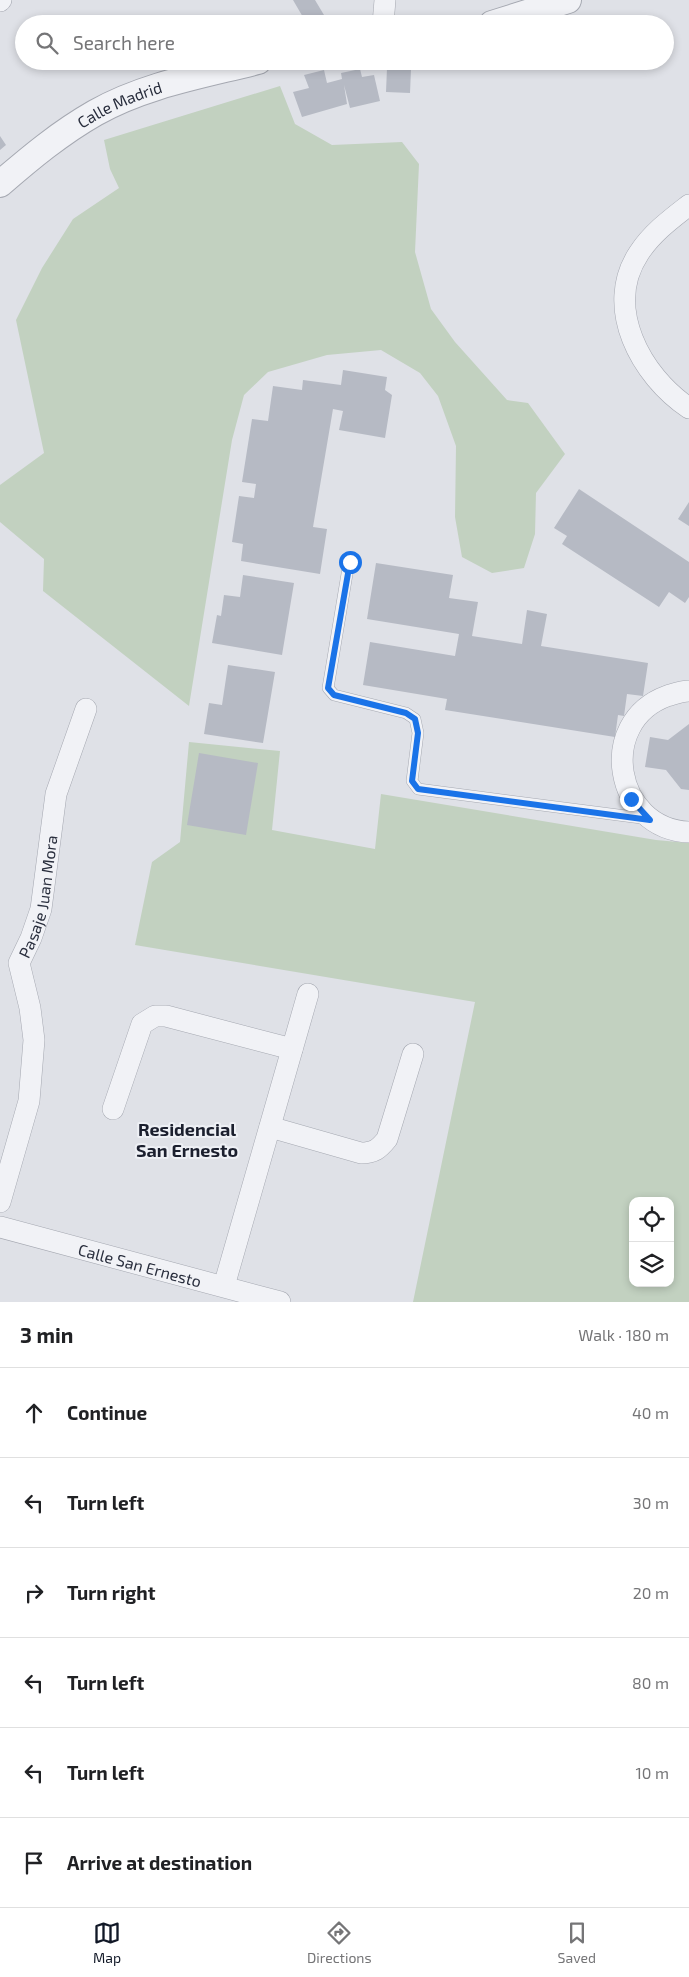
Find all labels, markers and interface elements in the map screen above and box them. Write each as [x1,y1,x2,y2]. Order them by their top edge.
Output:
search box [15,15,674,70]
icon: search [33,29,61,57]
text: Search here [73,31,175,54]
street label: Calle Madrid [73,76,164,131]
route start [339,551,362,574]
route end [620,788,643,811]
street label: Pasaje Juan Mora [14,834,60,960]
district label: Residencial San Ernesto [136,1118,238,1161]
map controls [629,1197,674,1287]
button: locate [629,1197,674,1242]
street label: Calle San Ernesto [76,1239,204,1290]
button: layers [629,1242,674,1287]
text: 3 min [20,1322,73,1347]
text: Walk · 180 m [578,1325,669,1344]
icon: ahead [20,1399,48,1427]
text: Continue [67,1401,147,1424]
text: 40 m [632,1403,669,1422]
icon: left [20,1489,48,1517]
text: Turn left [67,1491,144,1514]
text: 30 m [633,1493,669,1512]
icon: right [20,1579,48,1607]
text: Turn right [67,1581,155,1604]
text: 20 m [633,1583,669,1602]
icon: left [20,1669,48,1697]
text: Turn left [67,1671,144,1694]
text: 80 m [632,1673,669,1692]
icon: left [20,1759,48,1787]
text: Turn left [67,1761,144,1784]
text: 10 m [635,1763,669,1782]
icon: arrive [20,1849,48,1877]
text: Arrive at destination [67,1851,252,1874]
tab: Map [93,1919,121,1966]
tab: Directions [307,1919,372,1966]
tab: Saved [558,1919,596,1966]

